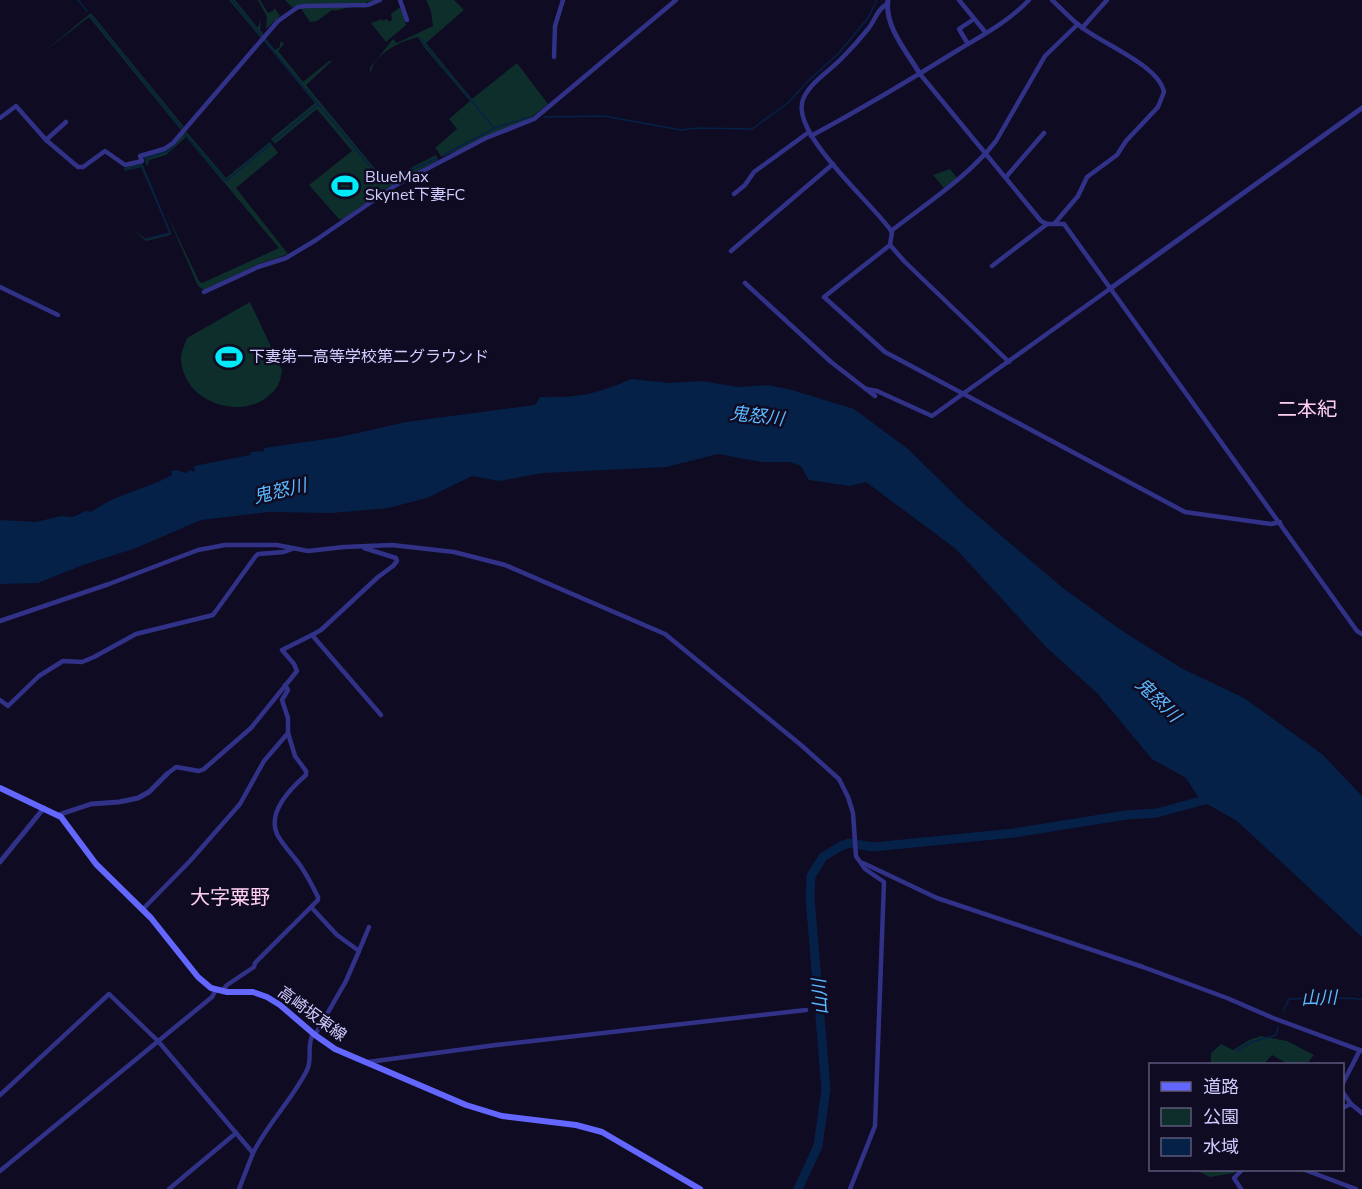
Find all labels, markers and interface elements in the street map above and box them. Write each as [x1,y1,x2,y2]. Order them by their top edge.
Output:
place label: BlueMax Skynet下妻FC [365,166,465,206]
sports icon: BlueMax Skynet下妻FC [330,171,360,201]
sports icon: 下妻第一高等学校第二グラウンド [214,342,244,372]
place label: 下妻第一高等学校第二グラウンド [249,346,489,368]
district label: 二本紀 [1277,396,1337,423]
water label: 鬼怒川 [729,401,787,431]
water label: 鬼怒川 [251,473,311,509]
water label: 鬼怒川 [1130,673,1187,729]
district label: 大字粟野 [190,884,270,911]
water label: 山川 [807,976,833,1016]
street label: 高崎坂東線 [273,982,351,1046]
water label: 山川 [1301,985,1339,1011]
legend [1149,1063,1344,1171]
text: 道路 [1203,1075,1239,1099]
text: 公園 [1203,1105,1239,1129]
text: 水域 [1203,1135,1239,1159]

